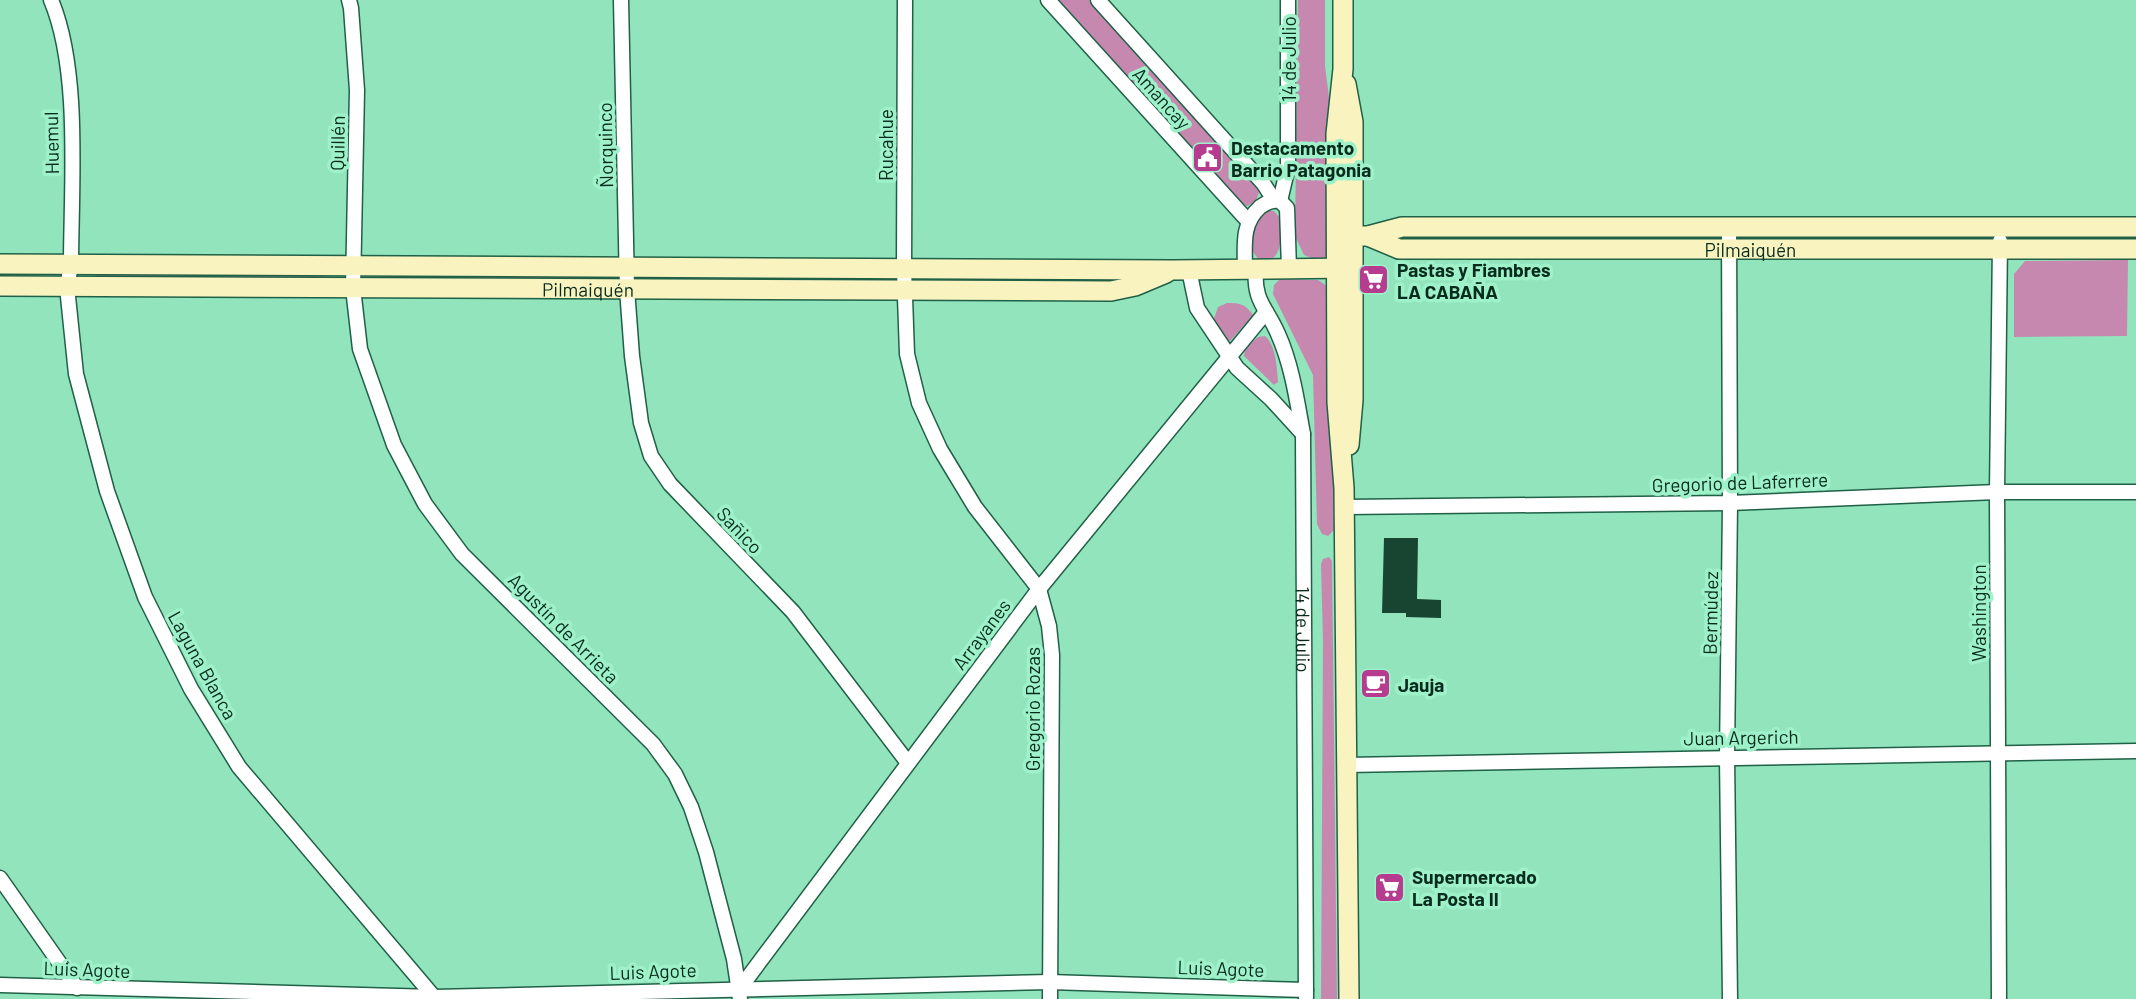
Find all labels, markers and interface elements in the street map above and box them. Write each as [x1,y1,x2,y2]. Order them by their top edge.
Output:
street label: 14 de Julio [1277,16,1300,102]
street label: Amancay [1128,62,1196,134]
street label: Ñorquinco [593,102,617,188]
street label: Rucahue [874,109,897,181]
street label: Huemul [39,111,63,175]
street label: Quillén [325,115,349,171]
place label: Destacamento Barrio Patagonia [1231,136,1371,181]
public building icon: Destacamento Barrio Patagonia [1191,141,1225,175]
street label: Pilmaiquén [1704,238,1796,261]
place label: Pastas y Fiambres LA CABAÑA [1397,258,1551,303]
supermarket icon: Pastas y Fiambres LA CABAÑA [1357,263,1391,297]
street label: Pilmaiquén [542,277,634,300]
street label: Gregorio de Laferrere [1651,467,1829,497]
street label: Sañico [712,502,768,558]
street label: Washington [1967,564,1990,662]
street label: Agustín de Arrieta [504,568,624,688]
street label: Bermúdez [1698,571,1722,655]
street label: 14 de Julio [1292,587,1316,673]
street label: Arrayanes [947,594,1015,674]
street label: Laguna Blanca [164,607,242,723]
street label: Gregorio Rozas [1021,647,1044,771]
cafe icon: Jauja [1358,667,1392,701]
place label: Jauja [1398,673,1444,696]
street label: Juan Argerich [1683,724,1799,750]
place label: Supermercado La Posta II [1412,865,1537,910]
supermarket icon: Supermercado La Posta II [1372,870,1406,904]
street label: Luis Agote [1177,955,1265,981]
street label: Luis Agote [43,956,131,982]
street label: Luis Agote [609,958,697,984]

